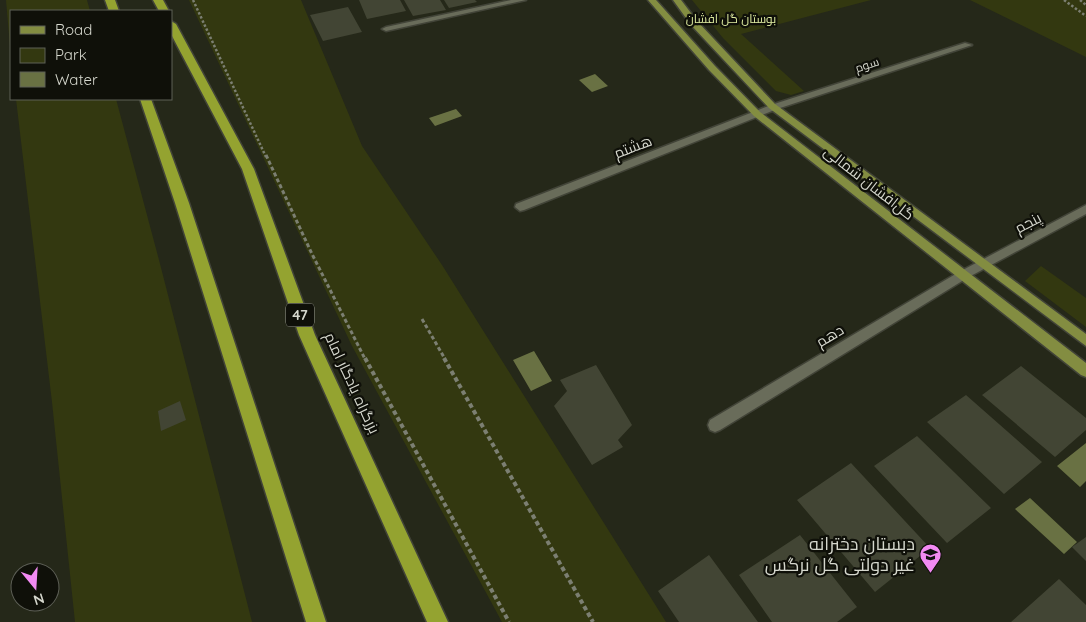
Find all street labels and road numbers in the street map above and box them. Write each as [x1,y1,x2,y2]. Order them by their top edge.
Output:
street label: سوم [853,54,881,76]
street label: هشتم [611,131,655,163]
street label: گل‌افشان شمالی [820,141,918,225]
street label: پنجم [1011,208,1045,238]
road number: 47 [286,304,314,326]
street label: دهم [812,320,848,352]
street label: بزرگراه یادگار امام [320,329,384,437]

